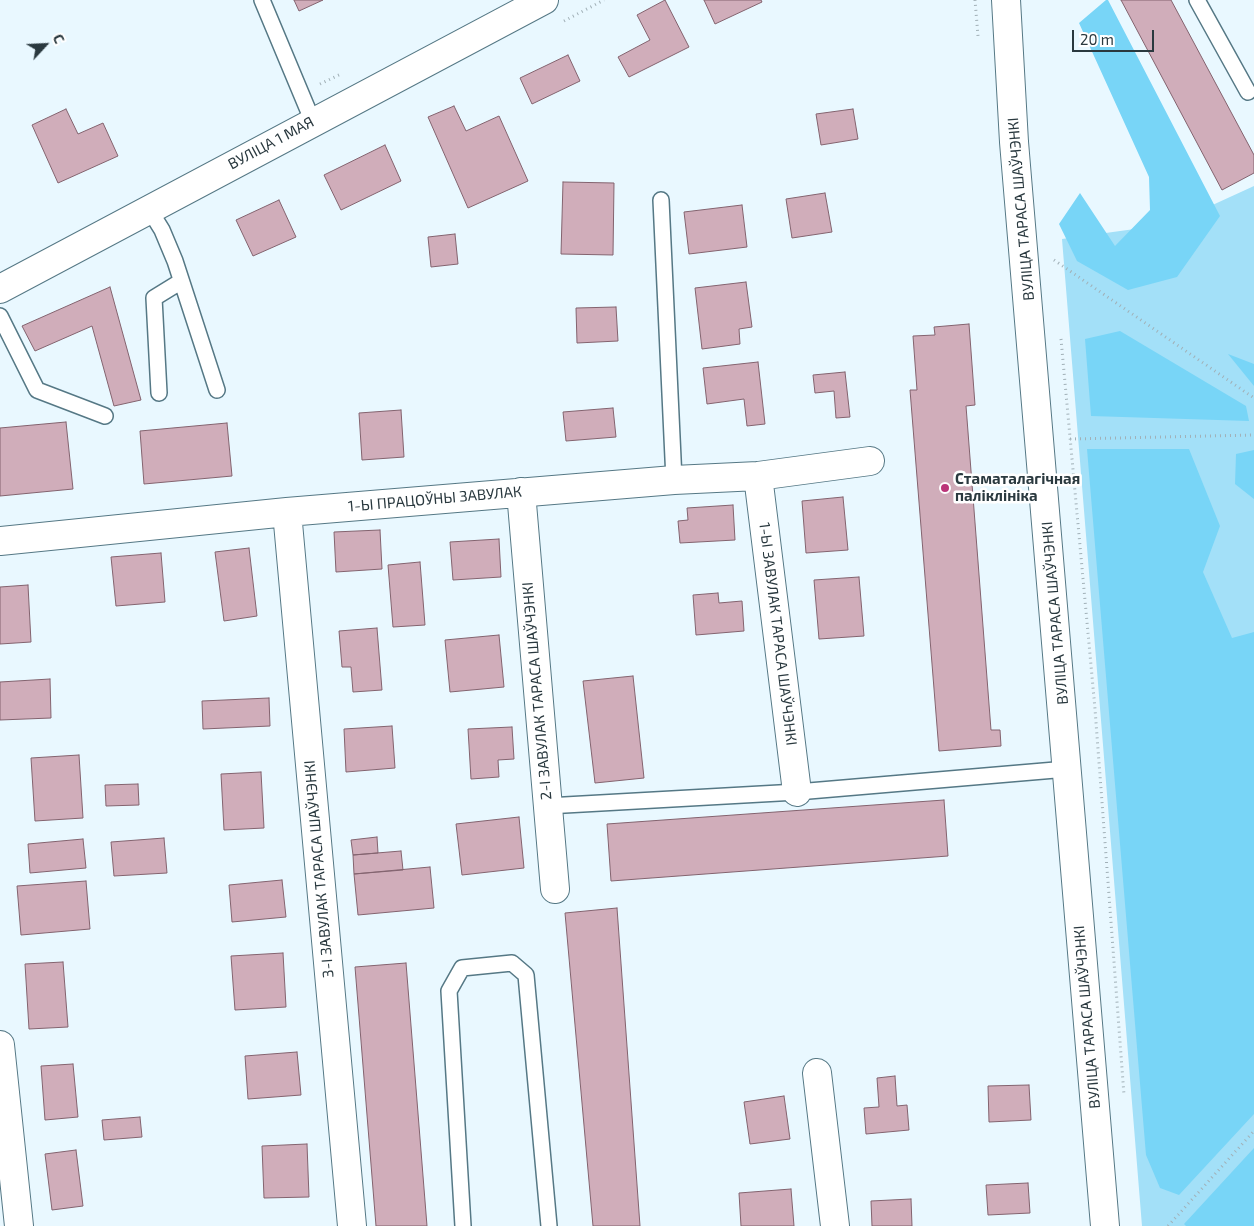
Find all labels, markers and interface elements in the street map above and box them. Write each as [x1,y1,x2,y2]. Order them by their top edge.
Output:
north arrow [20,20,70,70]
scale bar [1074,20,1156,52]
text: 20 m [1080,30,1114,48]
text: С [50,31,68,46]
street label: ВУЛІЦА 1 МАЯ [225,113,317,173]
street label: ВУЛІЦА ТАРАСА ШАЎЧЭНКІ [1004,117,1038,301]
place label: Стаматалагічная паліклініка [955,470,1080,505]
street label: 1-Ы ПРАЦОЎНЫ ЗАВУЛАК [347,482,523,516]
marker: Стаматалагічная паліклініка [939,482,951,494]
street label: 1-Ы ЗАВУЛАК ТАРАСА ШАЎЧЭНКІ [755,521,801,747]
street label: ВУЛІЦА ТАРАСА ШАЎЧЭНКІ [1038,521,1072,705]
street label: 2-І ЗАВУЛАК ТАРАСА ШАЎЧЭНКІ [519,581,555,801]
street label: 3-І ЗАВУЛАК ТАРАСА ШАЎЧЭНКІ [301,759,337,979]
street label: ВУЛІЦА ТАРАСА ШАЎЧЭНКІ [1070,925,1104,1109]

